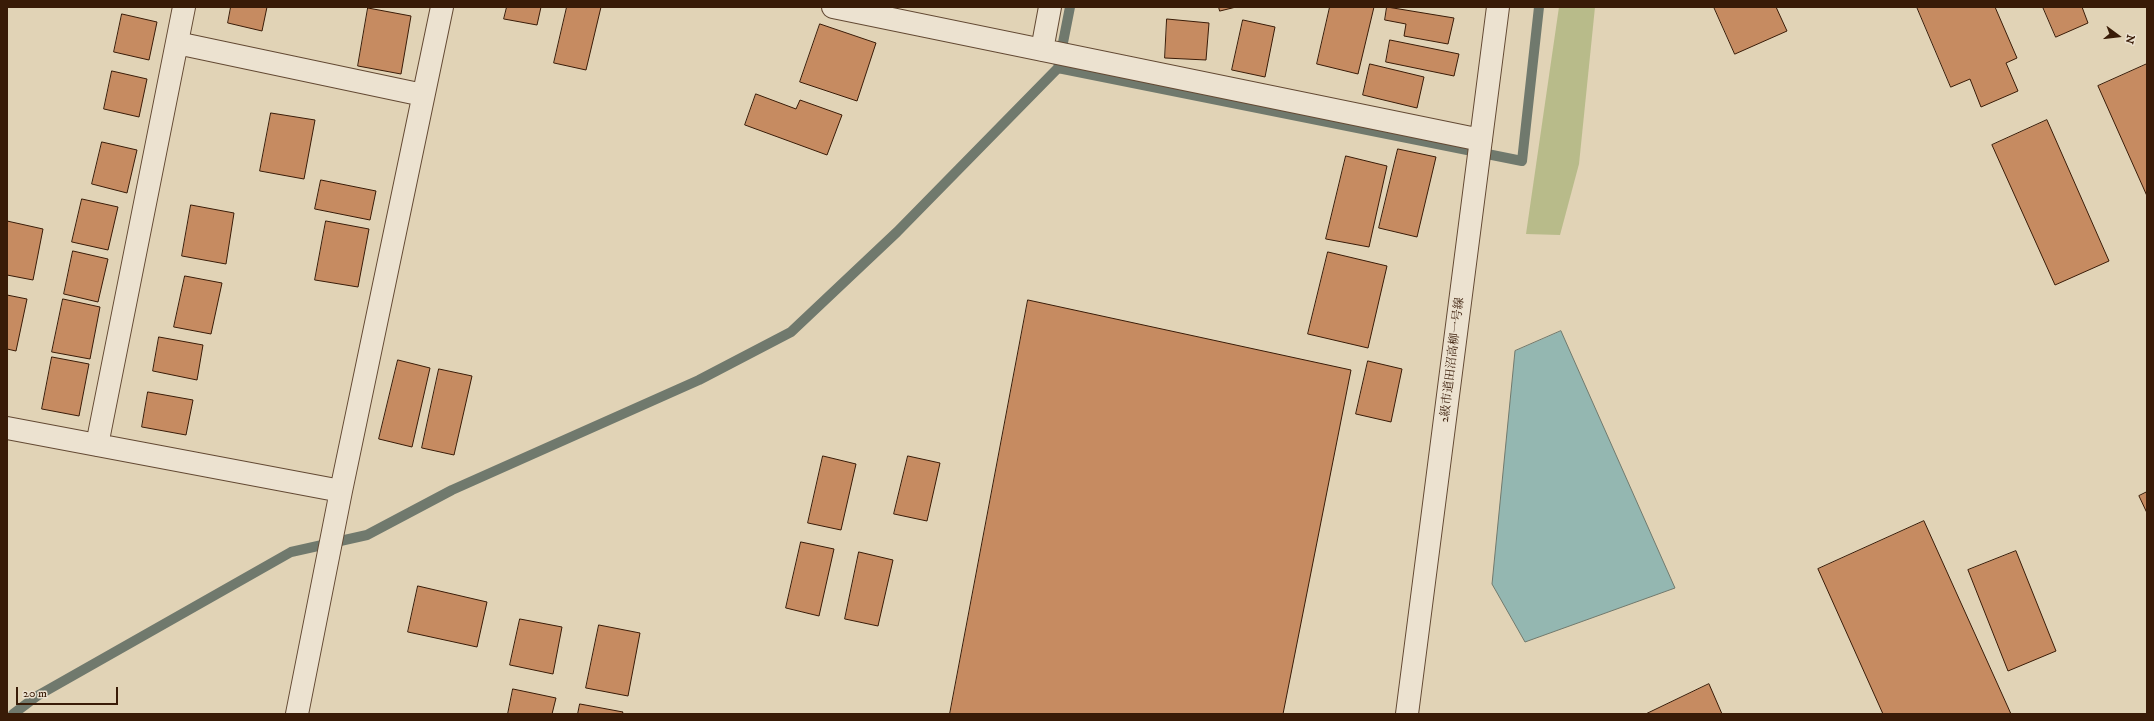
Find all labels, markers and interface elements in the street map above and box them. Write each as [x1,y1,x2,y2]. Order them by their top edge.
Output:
north arrow [2098,16,2138,56]
text: N [2122,33,2138,45]
street label: 2級市道田沼高柳一号線 [1438,297,1468,423]
scale bar [18,679,120,705]
text: 20 m [23,686,47,701]

